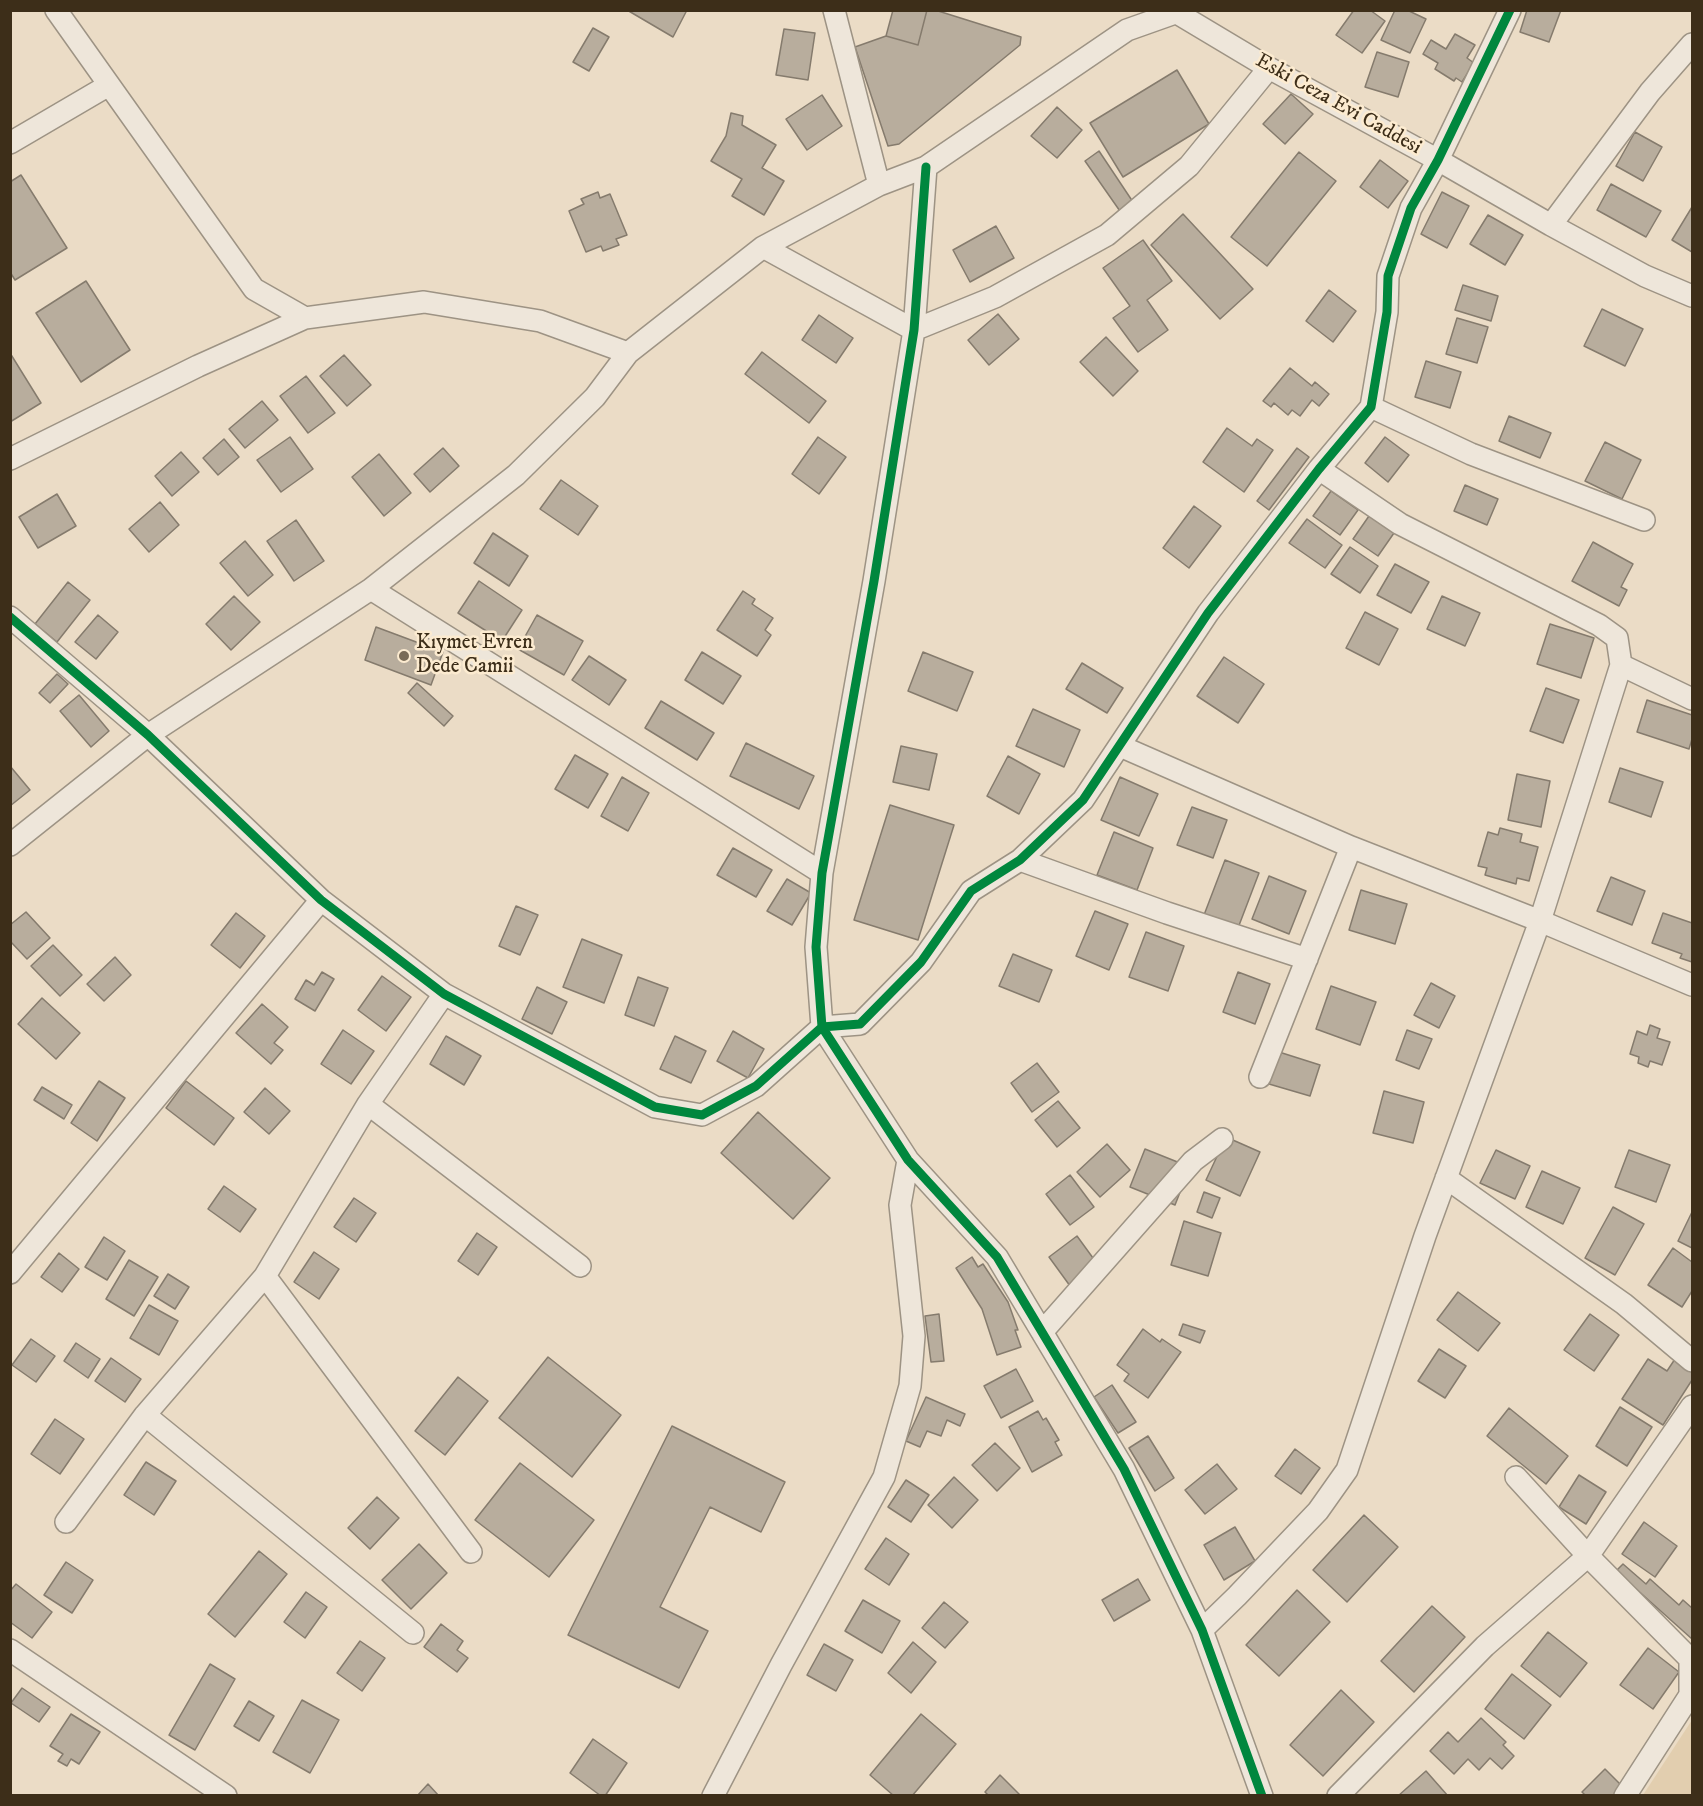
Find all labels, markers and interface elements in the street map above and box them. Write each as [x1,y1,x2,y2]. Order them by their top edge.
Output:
street label: Eski Ceza Evi Caddesi [1251,49,1425,161]
place label: Kıymet Evren Dede Camii [416,631,533,681]
marker: Kıymet Evren Dede Camii [397,649,411,663]

